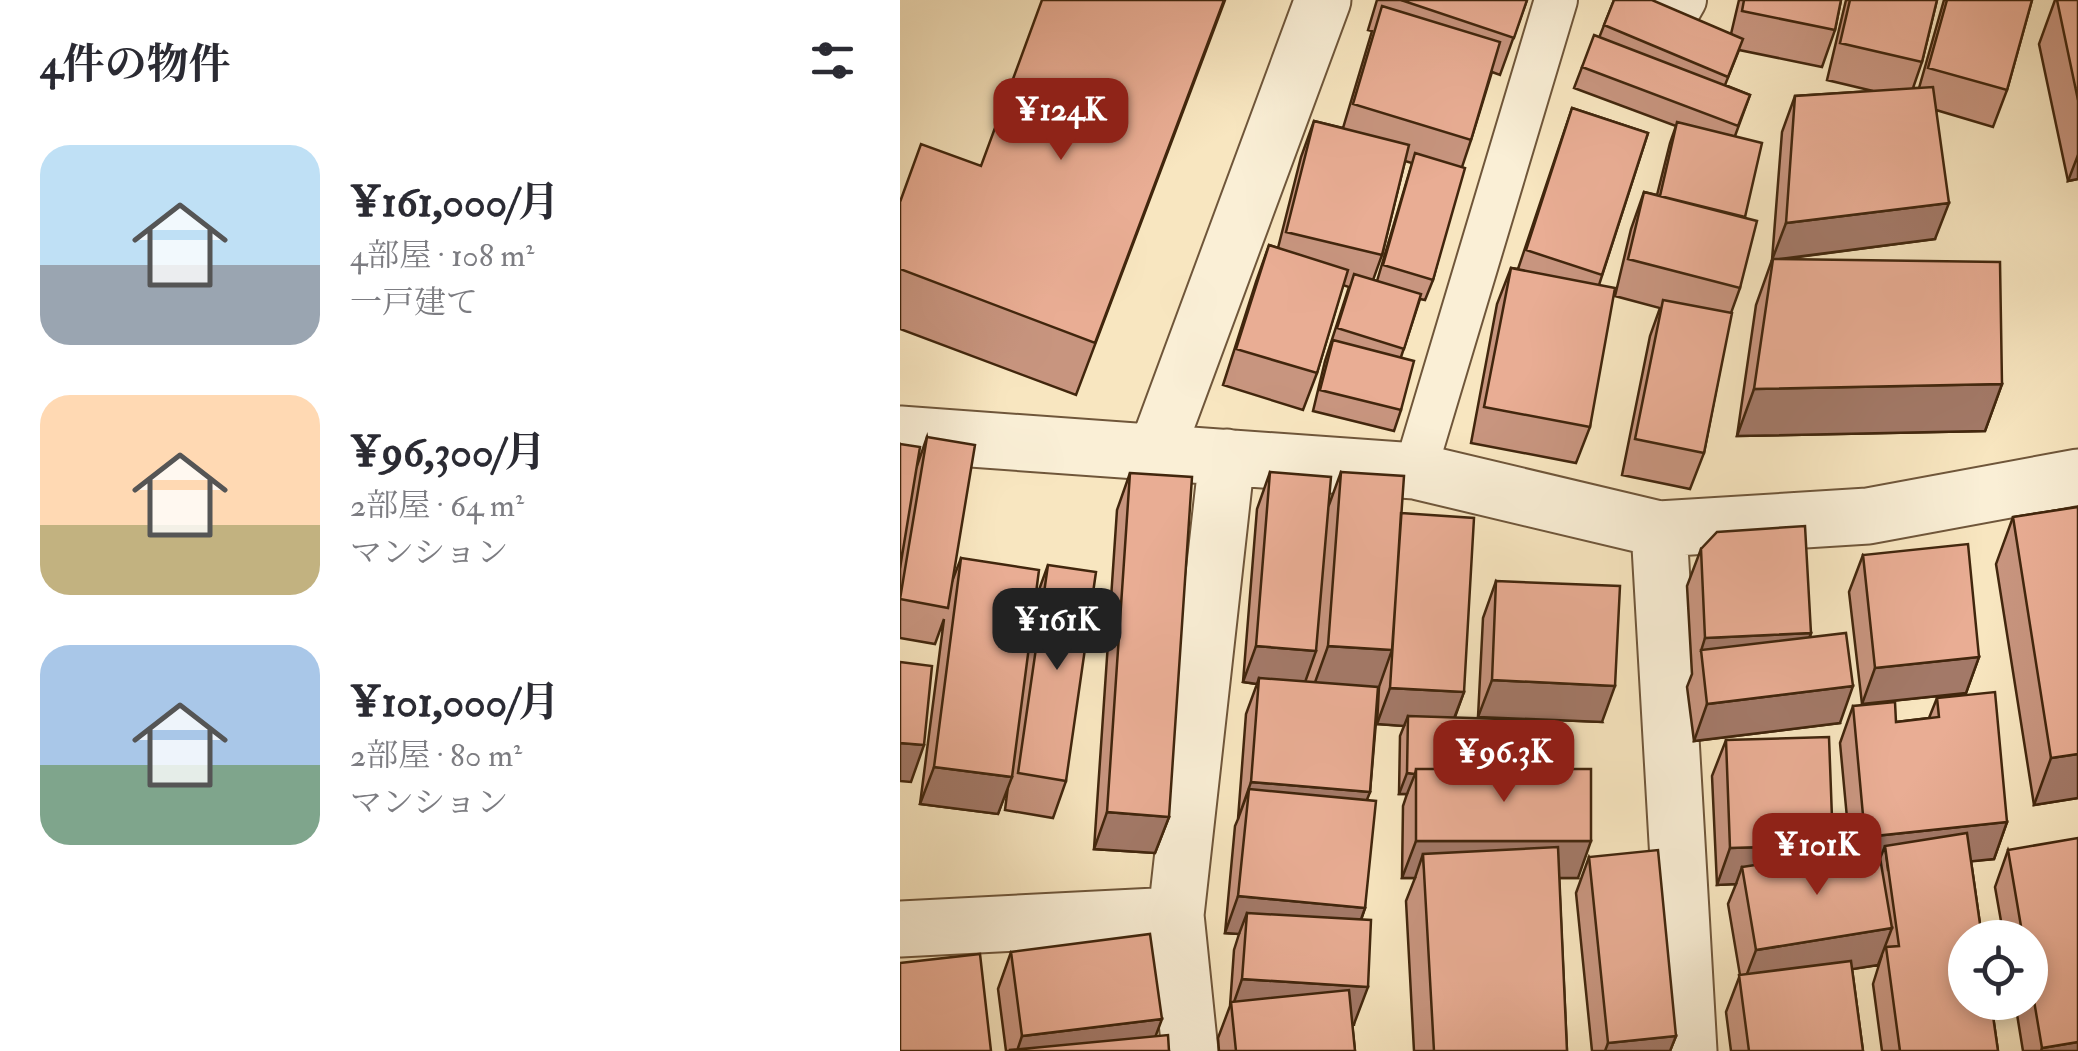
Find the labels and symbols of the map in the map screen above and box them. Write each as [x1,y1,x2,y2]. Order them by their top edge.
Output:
pin: ¥124K [991,78,1131,163]
pin: ¥161K [987,588,1127,673]
pin: ¥96.3K [1423,720,1585,805]
pin: ¥101K [1747,813,1887,898]

